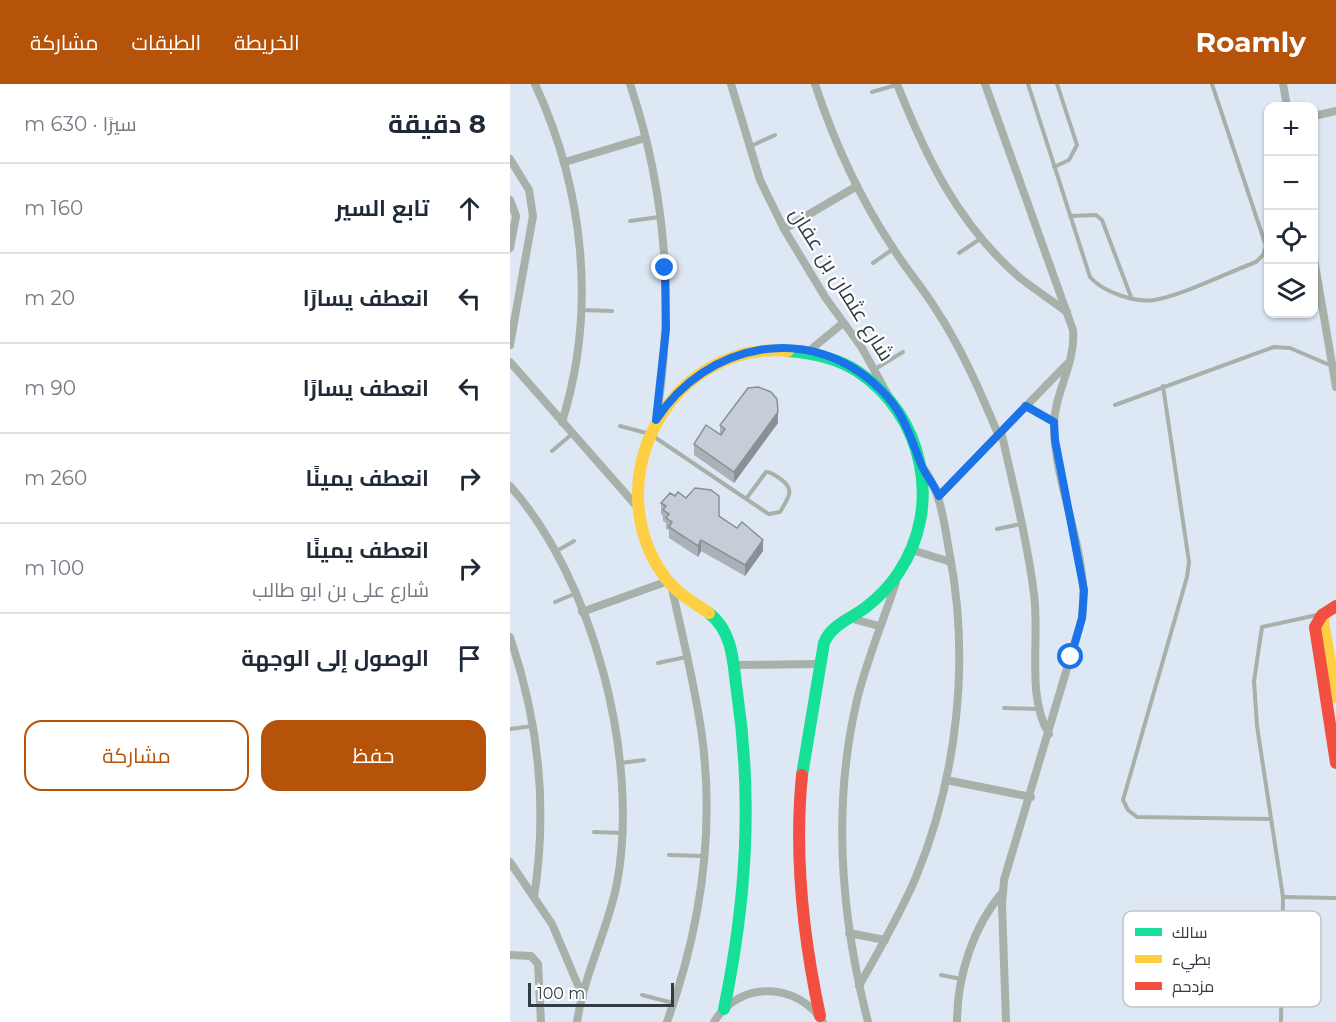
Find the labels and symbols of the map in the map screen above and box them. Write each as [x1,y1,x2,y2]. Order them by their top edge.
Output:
street label: شارع عثمان بن عفان [783,203,899,367]
route end [651,254,677,280]
route start [1057,643,1083,669]
legend [1123,911,1321,1007]
text: سالك [1172,923,1207,942]
text: بطيء [1172,950,1211,973]
text: مزدحم [1172,977,1214,998]
scale bar [528,980,674,1008]

